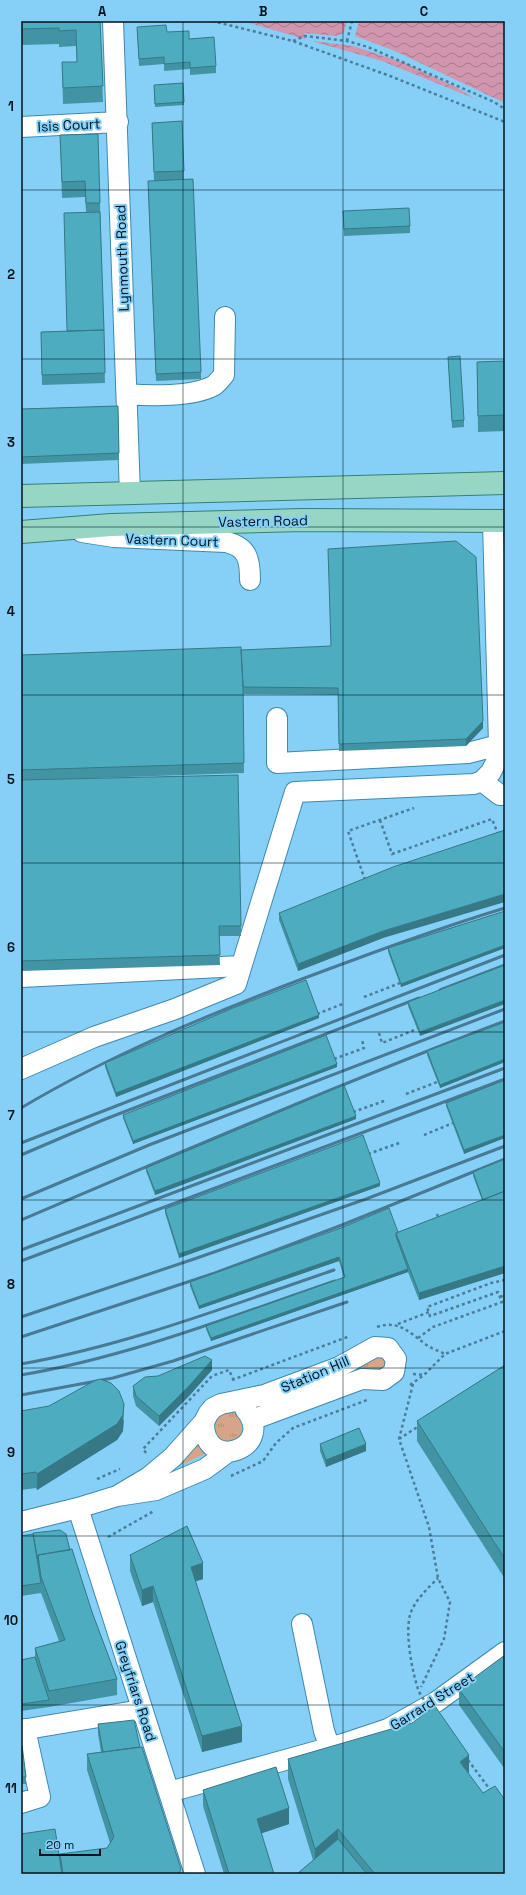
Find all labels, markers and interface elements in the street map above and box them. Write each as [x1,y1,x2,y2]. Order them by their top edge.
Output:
text: A [98,3,107,20]
text: B [259,3,268,20]
text: C [420,3,428,20]
text: 1 [8,98,14,115]
street label: Isis Court [37,114,101,136]
street label: Lynmouth Road [111,204,133,312]
text: 2 [7,266,15,283]
text: 3 [7,434,15,451]
street label: Vastern Road [218,511,308,531]
street label: Vastern Court [125,529,219,551]
text: 4 [7,603,15,620]
text: 5 [7,771,15,788]
text: 6 [7,939,15,956]
text: 7 [7,1107,15,1124]
text: 8 [7,1276,15,1293]
street label: Station Hill [278,1351,352,1397]
text: 9 [7,1444,15,1461]
text: 10 [4,1612,18,1629]
street label: Greyfriars Road [111,1639,161,1743]
street label: Garrard Street [386,1668,478,1734]
text: 11 [5,1780,17,1797]
scale bar [40,1831,100,1857]
text: 20 m [46,1837,74,1853]

